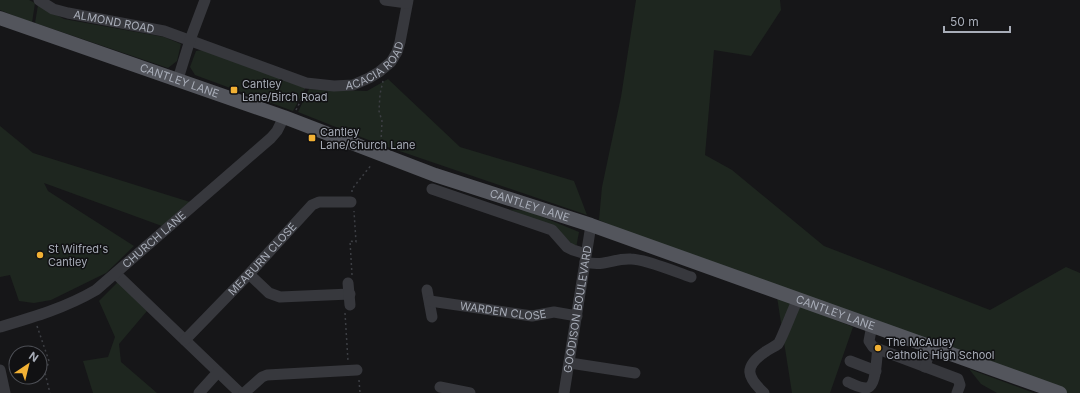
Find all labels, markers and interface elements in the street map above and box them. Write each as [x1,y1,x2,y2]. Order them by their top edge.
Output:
street label: ALMOND ROAD [72,7,156,36]
scale bar [944,8,1010,34]
text: 50 m [950,14,979,29]
street label: ACACIA ROAD [345,40,407,92]
street label: CANTLEY LANE [138,60,221,101]
place label: Cantley Lane/Birch Road [242,77,328,104]
marker: Cantley Lane/Birch Road [229,85,239,95]
place label: Cantley Lane/Church Lane [320,125,415,152]
marker: Cantley Lane/Church Lane [307,133,317,143]
street label: CANTLEY LANE [488,186,571,225]
street label: CHURCH LANE [119,208,189,271]
street label: MEABURN CLOSE [225,220,299,298]
place label: St Wilfred's Cantley [48,242,108,269]
street label: GOODISON BOULEVARD [560,244,595,374]
marker: St Wilfred's Cantley [35,250,45,260]
street label: CANTLEY LANE [794,292,877,333]
street label: WARDEN CLOSE [459,299,547,323]
place label: The McAuley Catholic High School [886,335,995,362]
marker: The McAuley Catholic High School [873,343,883,353]
north arrow [8,345,48,385]
text: N [26,349,41,365]

